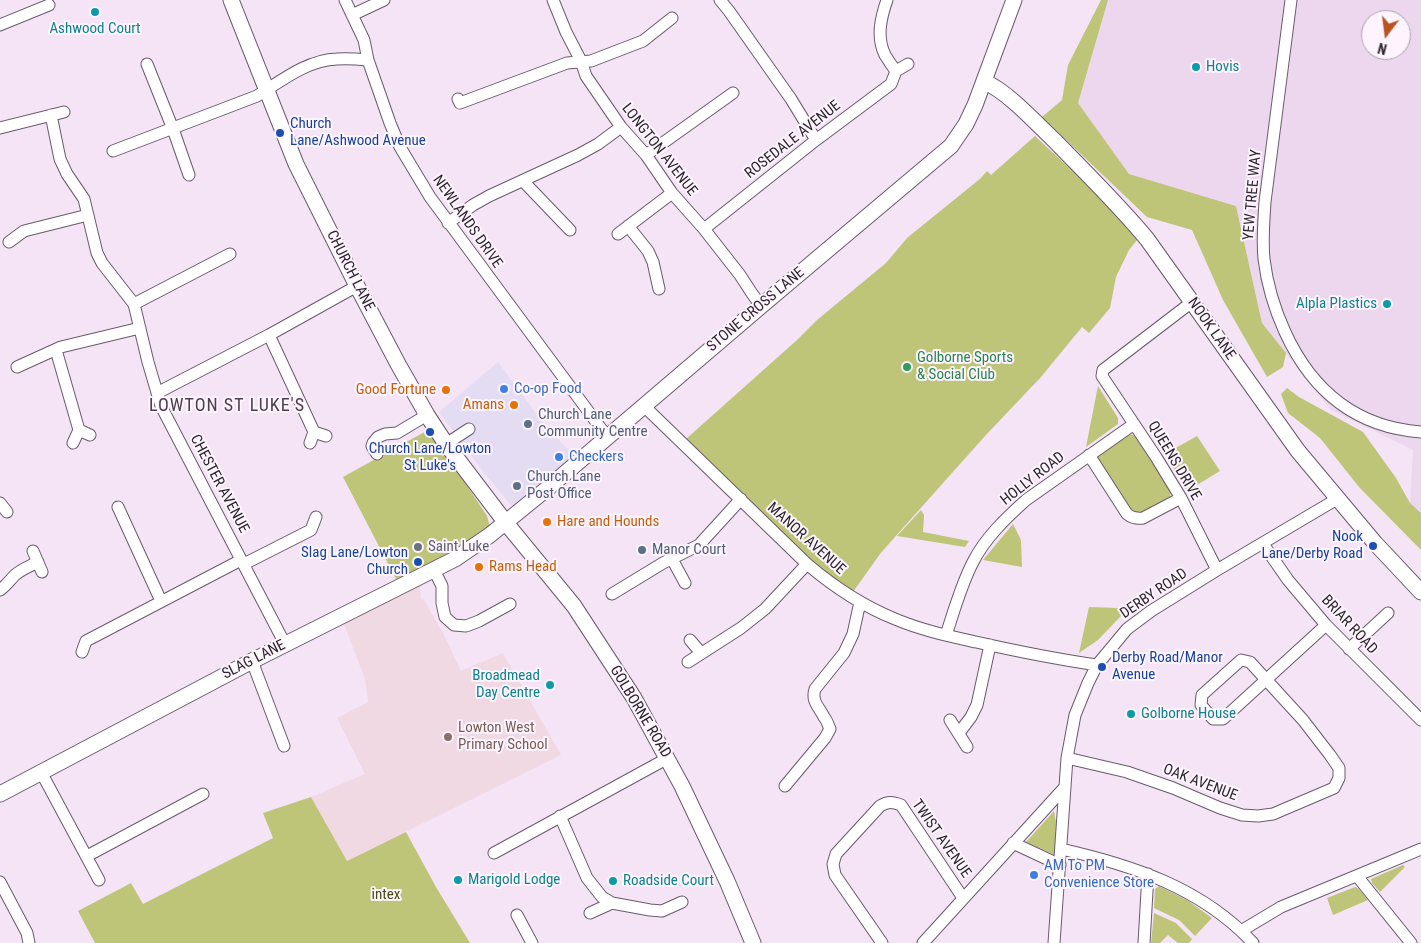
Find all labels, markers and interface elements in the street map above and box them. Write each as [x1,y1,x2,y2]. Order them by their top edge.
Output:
marker: Ashwood Court [89,6,101,18]
north arrow [1361,10,1411,60]
place label: Ashwood Court [49,20,141,38]
text: N [1376,40,1389,57]
place label: Hovis [1206,58,1239,76]
marker: Hovis [1190,61,1202,73]
street label: ROSEDALE AVENUE [742,97,844,183]
street label: LONGTON AVENUE [617,100,701,200]
place label: Church Lane/Ashwood Avenue [290,115,426,150]
marker: Church Lane/Ashwood Avenue [274,127,286,139]
street label: YEW TREE WAY [1240,149,1266,241]
street label: NEWLANDS DRIVE [428,172,506,272]
street label: CHURCH LANE [322,228,378,314]
street label: STONE CROSS LANE [704,264,808,356]
street label: NOOK LANE [1183,295,1239,363]
place label: Alpla Plastics [1296,295,1377,313]
marker: Alpla Plastics [1381,298,1393,310]
place label: Golborne Sports & Social Club [917,349,1013,384]
marker: Golborne Sports & Social Club [901,361,913,373]
place label: Co-op Food [514,380,582,398]
place label: Good Fortune [356,381,436,399]
marker: Co-op Food [498,383,510,395]
marker: Good Fortune [440,384,452,396]
district label: LOWTON ST LUKE'S [147,395,307,417]
place label: Amans [463,396,504,414]
marker: Amans [508,399,520,411]
place label: Church Lane Community Centre [538,406,647,441]
marker: Church Lane Community Centre [522,418,534,430]
street label: QUEENS DRIVE [1143,418,1205,504]
marker: Church Lane/Lowton St Luke's [424,426,436,438]
street label: CHESTER AVENUE [186,432,252,536]
place label: Church Lane/Lowton St Luke's [369,440,491,475]
place label: Checkers [569,448,624,466]
street label: HOLLY ROAD [997,448,1069,510]
marker: Checkers [553,451,565,463]
place label: Church Lane Post Office [527,468,601,503]
marker: Church Lane Post Office [511,480,523,492]
street label: MANOR AVENUE [763,499,849,579]
place label: Hare and Hounds [557,513,659,531]
marker: Hare and Hounds [541,516,553,528]
place label: Nook Lane/Derby Road [1262,528,1363,563]
place label: Saint Luke [428,538,489,556]
marker: Nook Lane/Derby Road [1367,540,1379,552]
marker: Saint Luke [412,541,424,553]
place label: Manor Court [652,541,726,559]
place label: Slag Lane/Lowton Church [301,544,408,579]
marker: Manor Court [636,544,648,556]
marker: Slag Lane/Lowton Church [412,556,424,568]
place label: Rams Head [489,558,557,576]
marker: Rams Head [473,561,485,573]
street label: DERBY ROAD [1117,565,1191,623]
street label: BRIAR ROAD [1317,592,1381,658]
street label: SLAG LANE [219,636,289,684]
place label: Derby Road/Manor Avenue [1112,649,1223,684]
marker: Derby Road/Manor Avenue [1096,661,1108,673]
street label: GOLBORNE ROAD [605,663,675,761]
place label: Broadmead Day Centre [472,667,540,702]
marker: Broadmead Day Centre [544,679,556,691]
place label: Golborne House [1141,705,1236,723]
marker: Golborne House [1125,708,1137,720]
place label: Lowton West Primary School [458,719,548,754]
marker: Lowton West Primary School [442,731,454,743]
street label: OAK AVENUE [1160,761,1240,805]
street label: TWIST AVENUE [907,796,975,882]
place label: AM To PM Convenience Store [1044,857,1154,892]
marker: AM To PM Convenience Store [1028,869,1040,881]
place label: Marigold Lodge [468,871,560,889]
place label: Roadside Court [623,872,714,890]
marker: Marigold Lodge [452,874,464,886]
marker: Roadside Court [607,875,619,887]
park label: intex [372,886,400,904]

